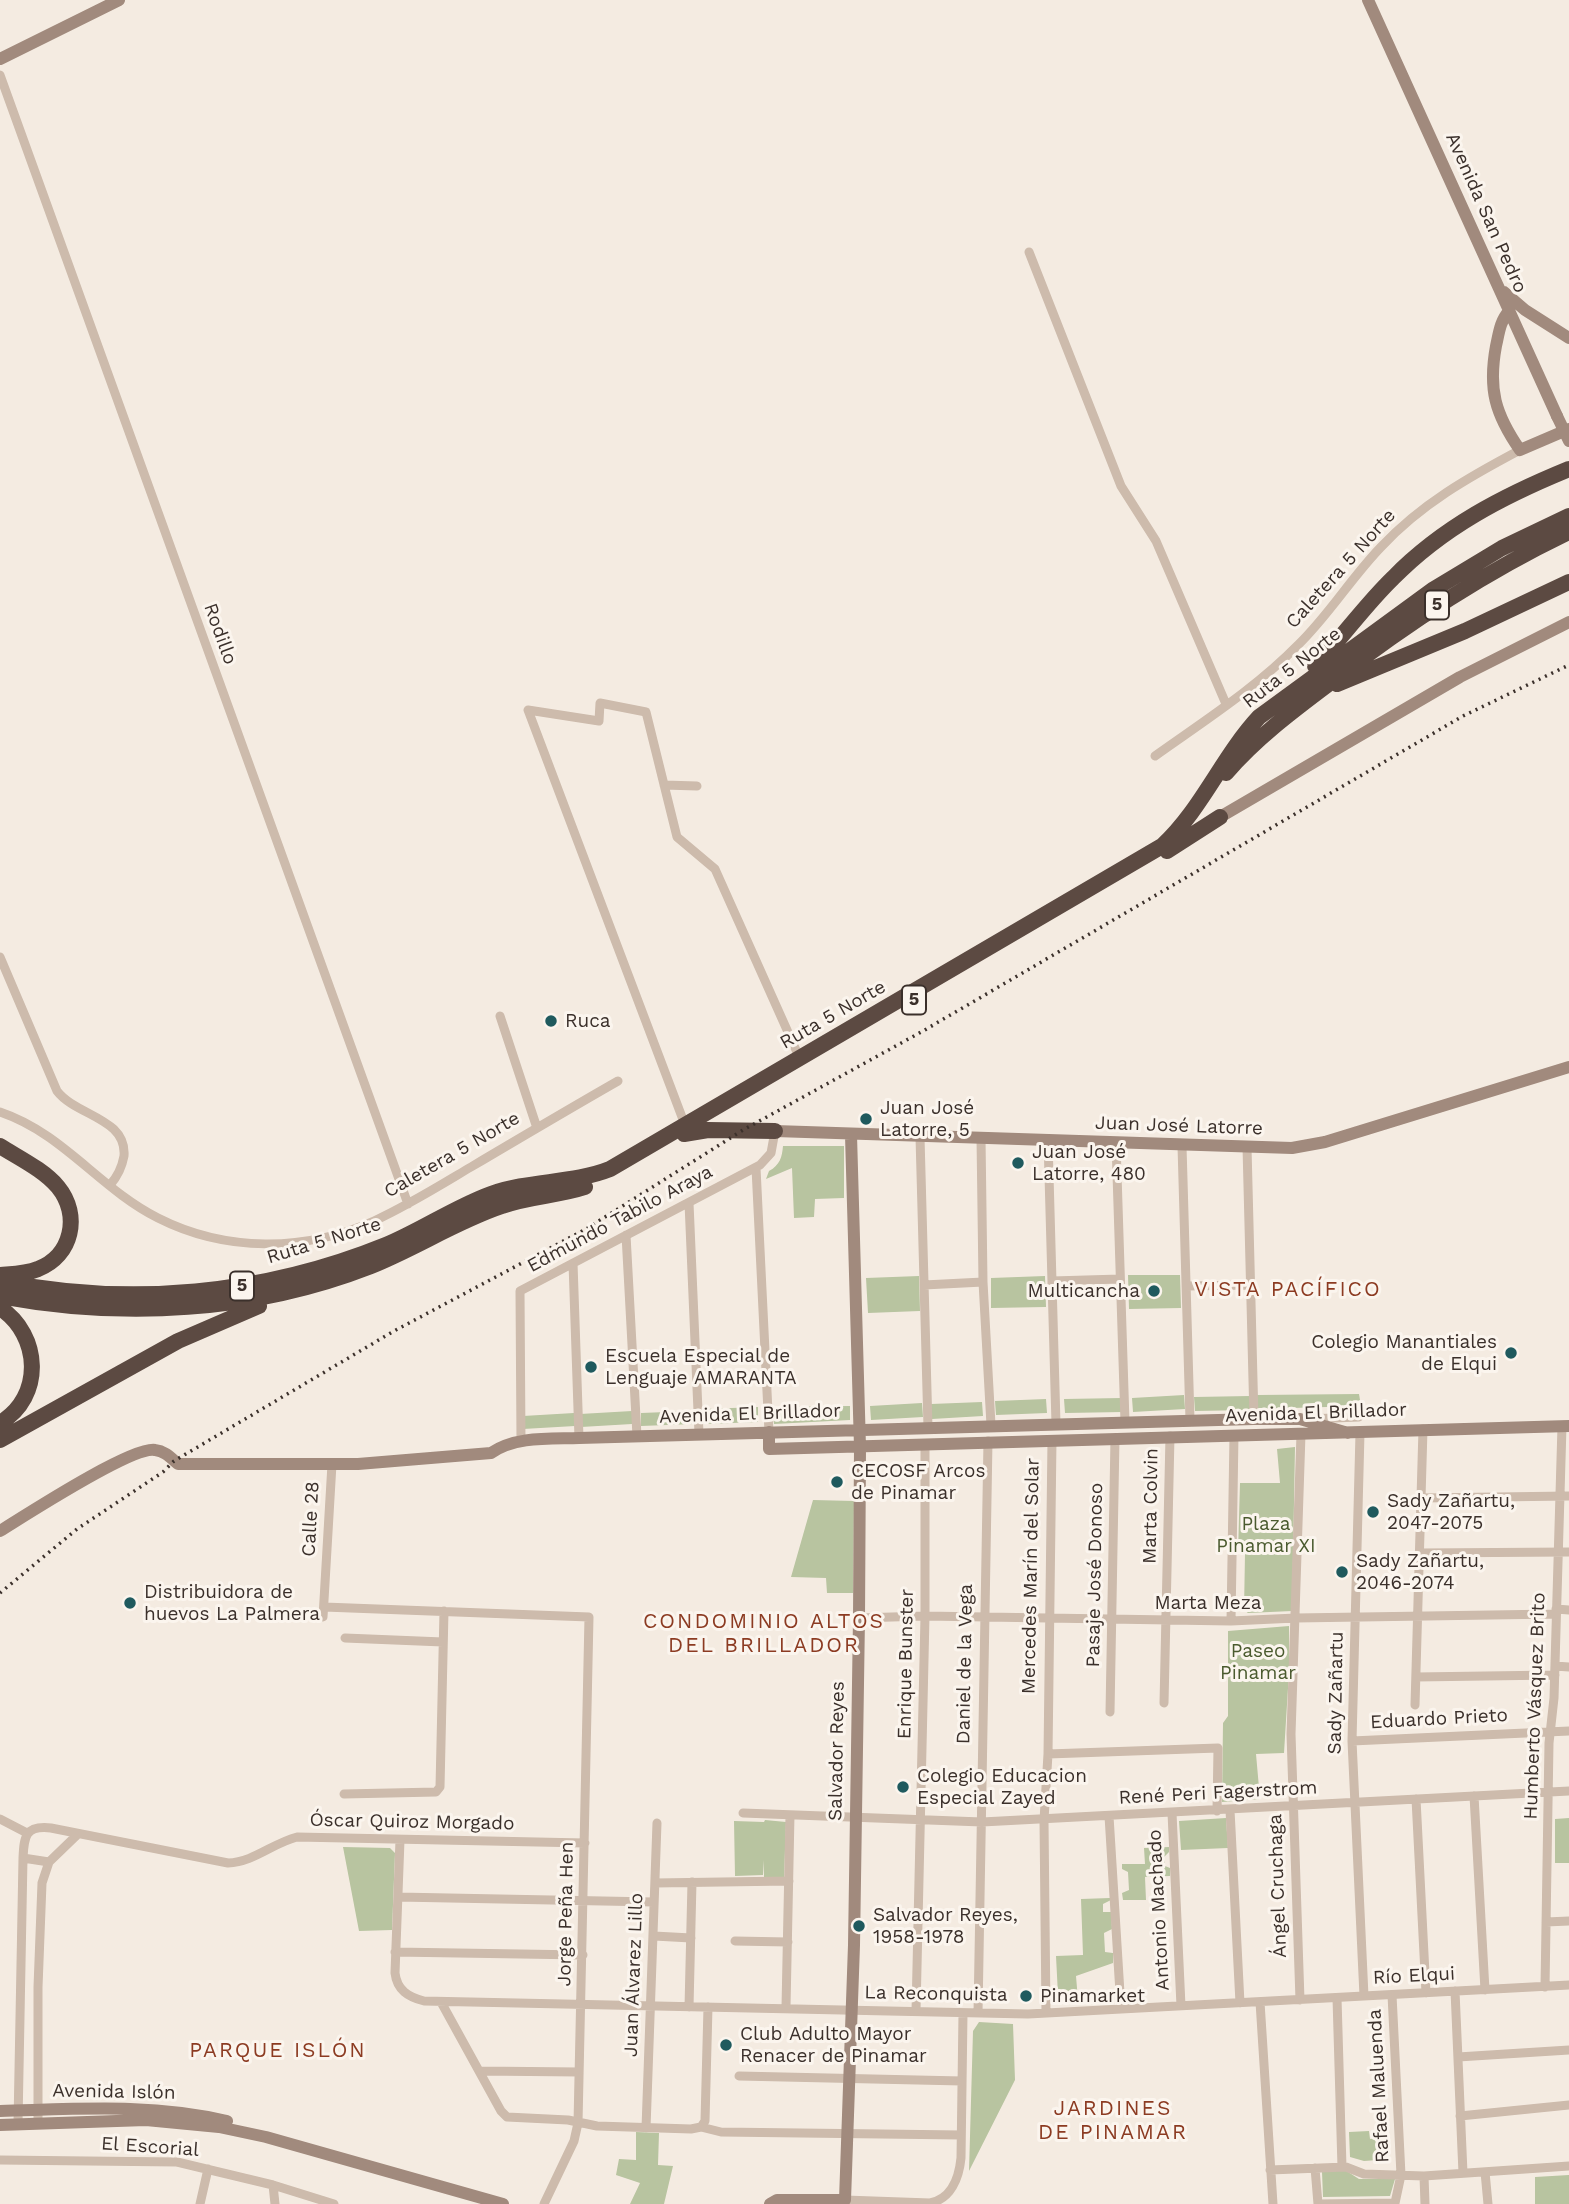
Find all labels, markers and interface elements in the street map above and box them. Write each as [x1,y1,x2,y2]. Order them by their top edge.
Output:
street label: Avenida San Pedro [1440,129,1532,297]
street label: Caletera 5 Norte [1281,505,1401,633]
road number: 5 [1425,590,1449,620]
street label: Rodillo [198,600,242,668]
street label: Ruta 5 Norte [1238,623,1346,713]
street label: Ruta 5 Norte [776,976,890,1054]
road number: 5 [902,986,926,1015]
place label: Ruca [565,1010,611,1032]
marker: Ruca [543,1013,559,1029]
place label: Juan José Latorre, 5 [880,1097,974,1141]
street label: Caletera 5 Norte [380,1107,524,1203]
marker: Juan José Latorre, 5 [858,1111,874,1127]
street label: Juan José Latorre [1095,1112,1263,1140]
place label: Juan José Latorre, 480 [1032,1141,1146,1185]
marker: Juan José Latorre, 480 [1010,1155,1026,1171]
street label: Edmundo Tabilo Araya [523,1160,717,1278]
street label: Ruta 5 Norte [264,1213,384,1269]
road number: 5 [230,1272,254,1301]
district label: VISTA PACÍFICO [1196,1277,1380,1303]
place label: Multicancha [1027,1280,1140,1302]
marker: Multicancha [1146,1283,1162,1299]
place label: Colegio Manantiales de Elqui [1311,1331,1497,1375]
place label: Escuela Especial de Lenguaje AMARANTA [605,1345,797,1389]
marker: Colegio Manantiales de Elqui [1503,1345,1519,1361]
marker: Escuela Especial de Lenguaje AMARANTA [583,1359,599,1375]
street label: Avenida El Brillador [1225,1398,1407,1428]
street label: Avenida El Brillador [659,1399,841,1429]
street label: Marta Colvin [1139,1448,1163,1564]
street label: Mercedes Marín del Solar [1018,1458,1044,1694]
place label: CECOSF Arcos de Pinamar [851,1460,985,1504]
marker: CECOSF Arcos de Pinamar [829,1474,845,1490]
street label: Calle 28 [298,1481,324,1557]
street label: Pasaje José Donoso [1082,1482,1108,1668]
place label: Sady Zañartu, 2047-2075 [1387,1490,1515,1534]
marker: Sady Zañartu, 2047-2075 [1365,1504,1381,1520]
park label: Plaza Pinamar XI [1216,1513,1316,1557]
place label: Sady Zañartu, 2046-2074 [1356,1550,1484,1594]
marker: Sady Zañartu, 2046-2074 [1334,1564,1350,1580]
place label: Distribuidora de huevos La Palmera [144,1581,320,1625]
street label: Daniel de la Vega [952,1584,978,1744]
street label: Enrique Bunster [893,1589,919,1739]
street label: Marta Meza [1154,1592,1262,1614]
street label: Humberto Vásquez Brito [1520,1592,1550,1820]
marker: Distribuidora de huevos La Palmera [122,1595,138,1611]
district label: CONDOMINIO ALTOS DEL BRILLADOR [645,1609,883,1659]
street label: Sady Zañartu [1324,1631,1348,1755]
park label: Paseo Pinamar [1220,1640,1296,1684]
street label: Salvador Reyes [824,1681,850,1821]
street label: Eduardo Prieto [1370,1704,1508,1734]
place label: Colegio Educacion Especial Zayed [917,1765,1087,1809]
street label: René Peri Fagerstrom [1118,1776,1318,1810]
marker: Colegio Educacion Especial Zayed [895,1779,911,1795]
street label: Óscar Quiroz Morgado [309,1809,515,1835]
street label: Ángel Cruchaga [1264,1814,1292,1958]
street label: Antonio Machado [1143,1829,1175,1991]
street label: Jorge Peña Hen [553,1841,579,1987]
street label: Juan Álvarez Lillo [620,1893,648,2057]
place label: Salvador Reyes, 1958-1978 [873,1904,1018,1948]
marker: Salvador Reyes, 1958-1978 [851,1918,867,1934]
street label: Río Elqui [1372,1962,1456,1990]
street label: La Reconquista [864,1981,1008,2007]
place label: Pinamarket [1040,1985,1145,2007]
marker: Pinamarket [1018,1988,1034,2004]
street label: Rafael Maluenda [1364,2009,1394,2163]
place label: Club Adulto Mayor Renacer de Pinamar [740,2023,927,2067]
marker: Club Adulto Mayor Renacer de Pinamar [718,2037,734,2053]
district label: PARQUE ISLÓN [191,2038,365,2064]
street label: Avenida Islón [52,2080,176,2104]
district label: JARDINES DE PINAMAR [1039,2096,1187,2146]
street label: El Escorial [100,2132,200,2162]

